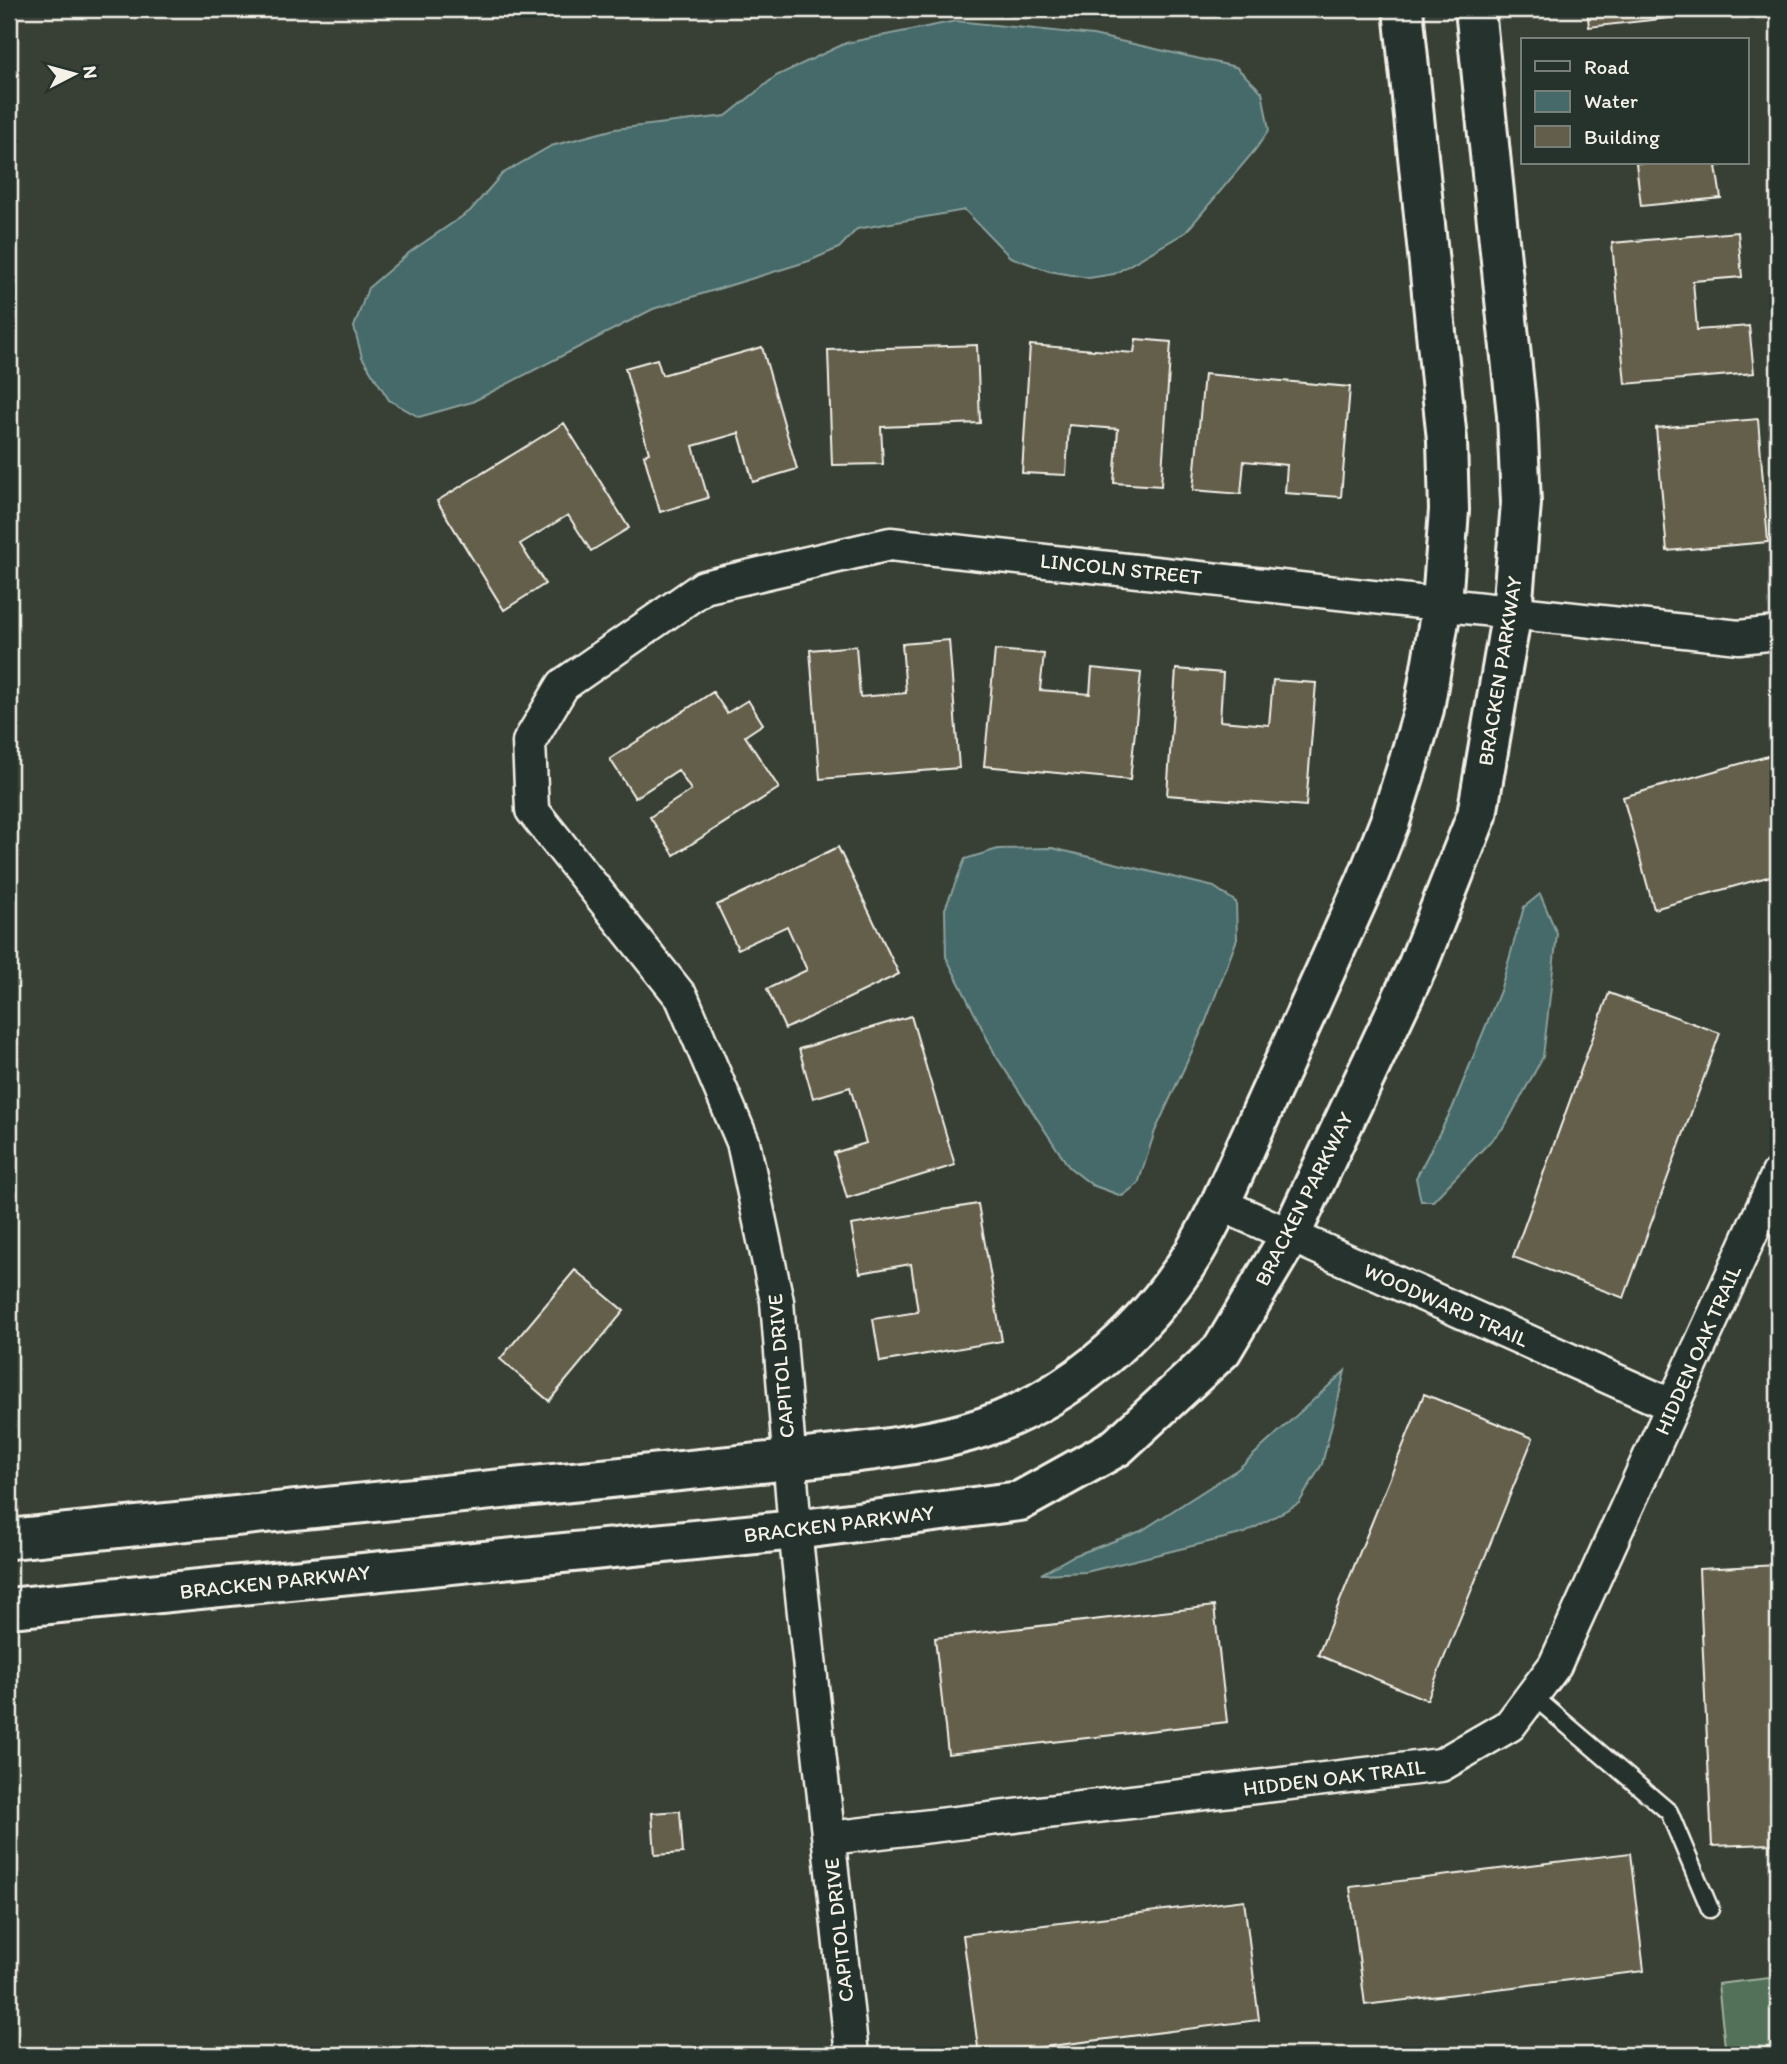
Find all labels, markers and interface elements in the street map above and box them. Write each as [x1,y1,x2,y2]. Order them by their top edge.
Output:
north arrow [38,38,108,108]
legend [1521,38,1748,164]
text: Road [1584,54,1630,79]
text: N [78,65,103,80]
text: Water [1584,88,1638,113]
text: Building [1584,124,1660,149]
street label: LINCOLN STREET [1039,548,1203,589]
street label: BRACKEN PARKWAY [1472,574,1527,767]
street label: BRACKEN PARKWAY [1249,1108,1358,1290]
street label: WOODWARD TRAIL [1360,1257,1533,1352]
street label: HIDDEN OAK TRAIL [1649,1261,1746,1438]
street label: CAPITOL DRIVE [762,1293,799,1439]
street label: BRACKEN PARKWAY [742,1499,936,1548]
street label: BRACKEN PARKWAY [178,1559,372,1604]
street label: HIDDEN OAK TRAIL [1242,1754,1427,1801]
street label: CAPITOL DRIVE [818,1856,859,2003]

